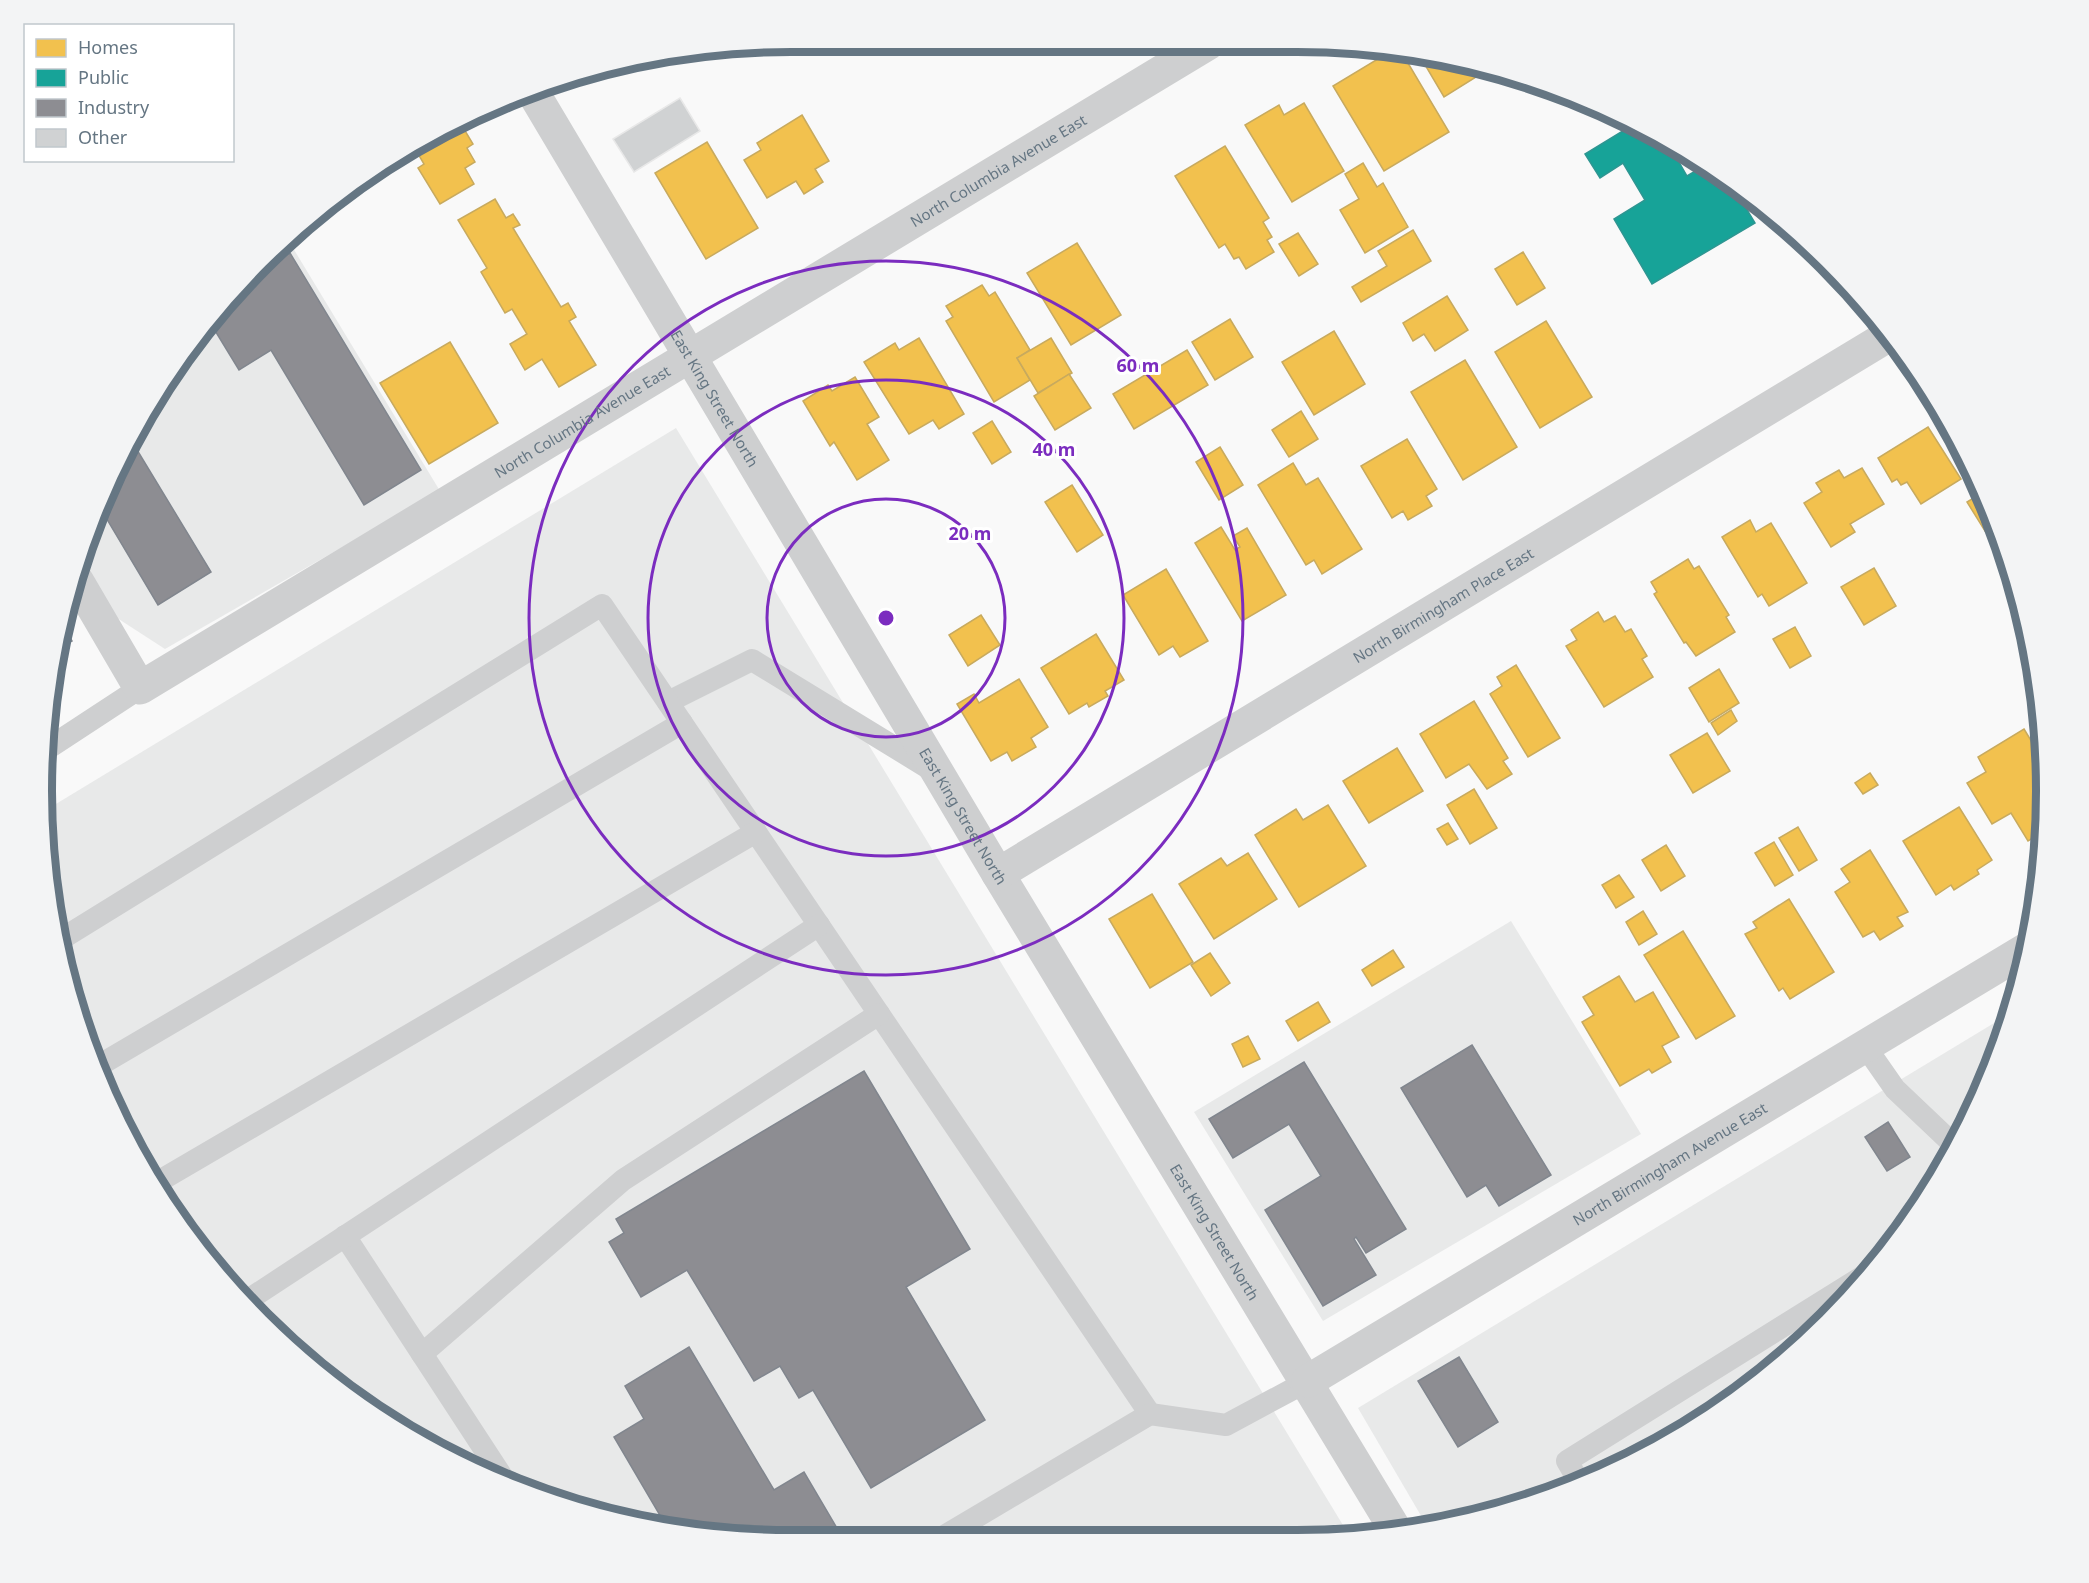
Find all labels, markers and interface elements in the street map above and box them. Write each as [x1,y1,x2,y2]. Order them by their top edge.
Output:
legend [24,24,234,162]
text: Homes [78,35,138,59]
text: Public [78,65,129,89]
text: Industry [78,95,150,119]
street label: North Columbia Avenue East [906,109,1090,231]
text: Other [78,125,128,149]
street label: East King Street North [666,326,763,470]
text: 60 m [1117,353,1159,377]
street label: North Columbia Avenue East [490,360,674,482]
text: 40 m [1033,437,1075,461]
text: 20 m [949,521,991,545]
street label: North Birmingham Place East [1349,542,1537,667]
centre of rings [876,608,896,628]
street label: East King Street North [915,744,1012,888]
street label: North Birmingham Avenue East [1569,1097,1771,1230]
street label: East King Street North [1166,1160,1264,1304]

